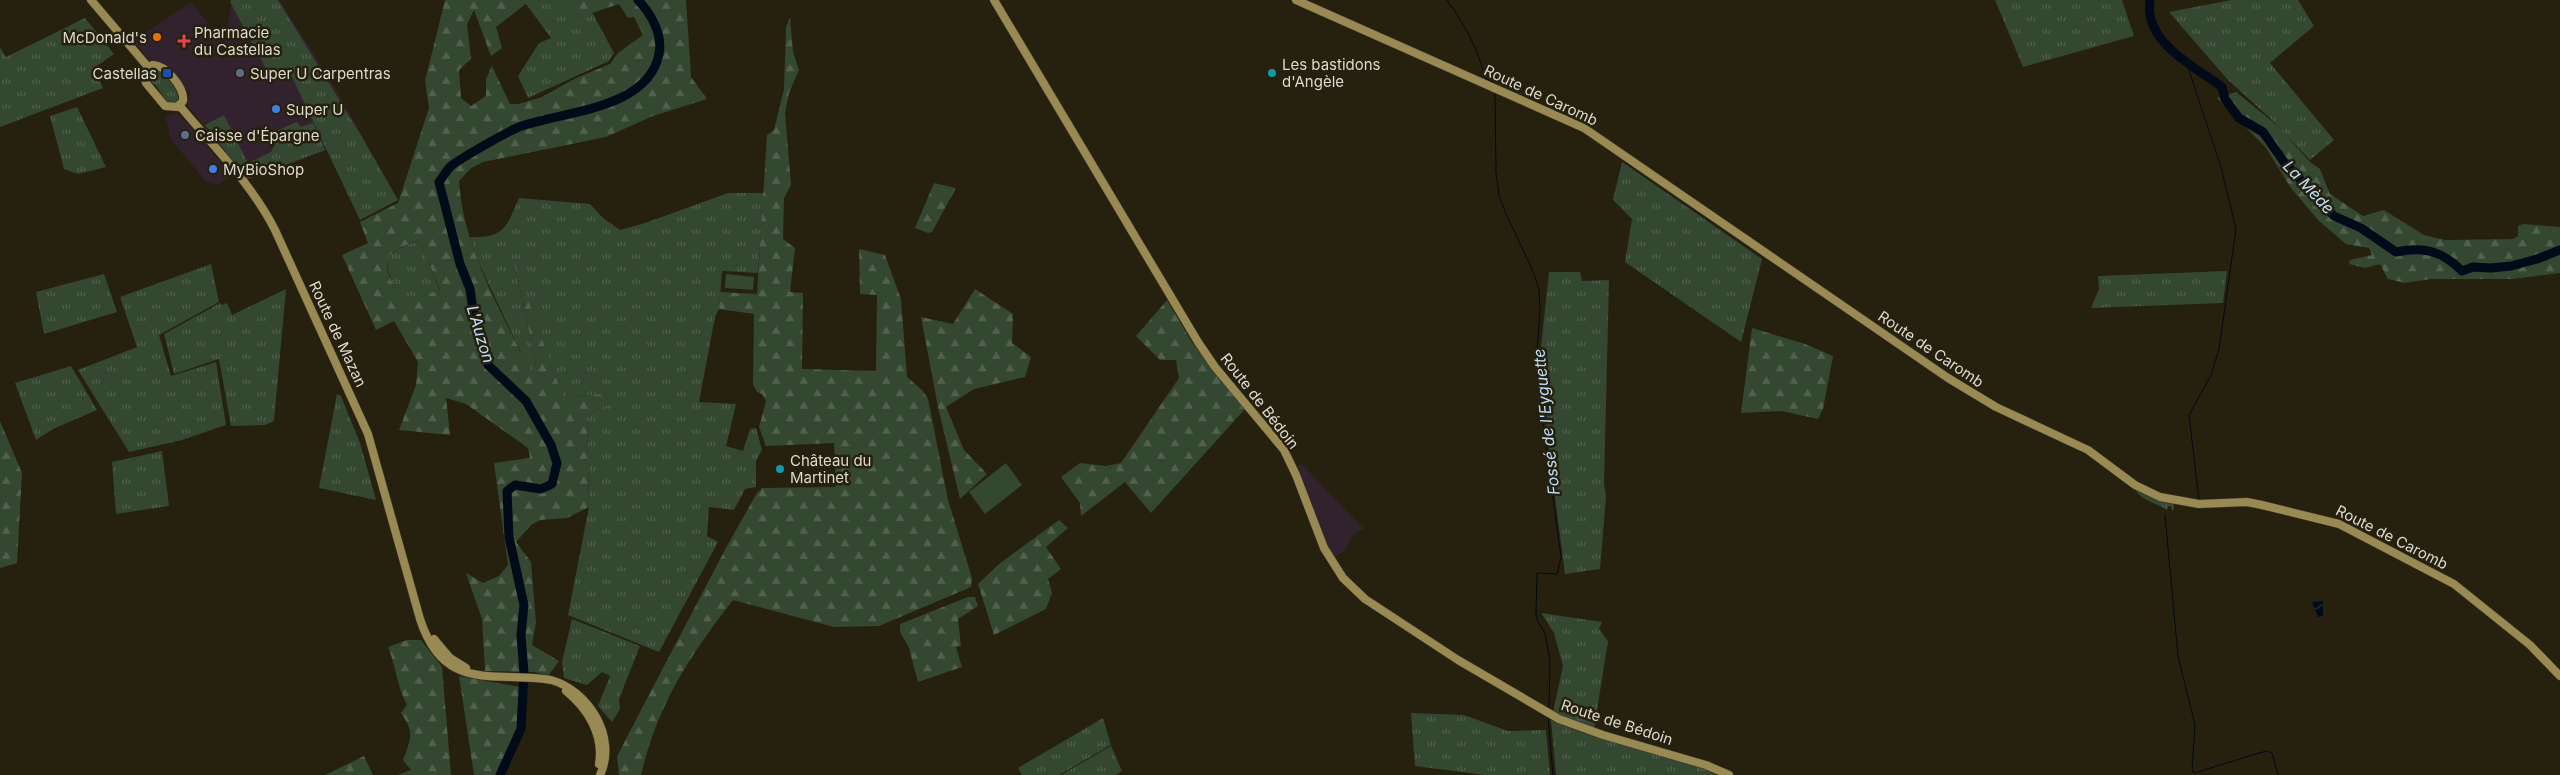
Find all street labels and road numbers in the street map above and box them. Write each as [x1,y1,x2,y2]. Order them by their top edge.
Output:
street label: Route de Caromb [1481,60,1601,130]
street label: Route de Mazan [305,278,371,390]
street label: Route de Caromb [1875,307,1987,391]
street label: Route de Bédoin [1217,349,1303,453]
street label: Route de Caromb [2333,501,2451,573]
street label: Route de Bédoin [1559,695,1675,749]

